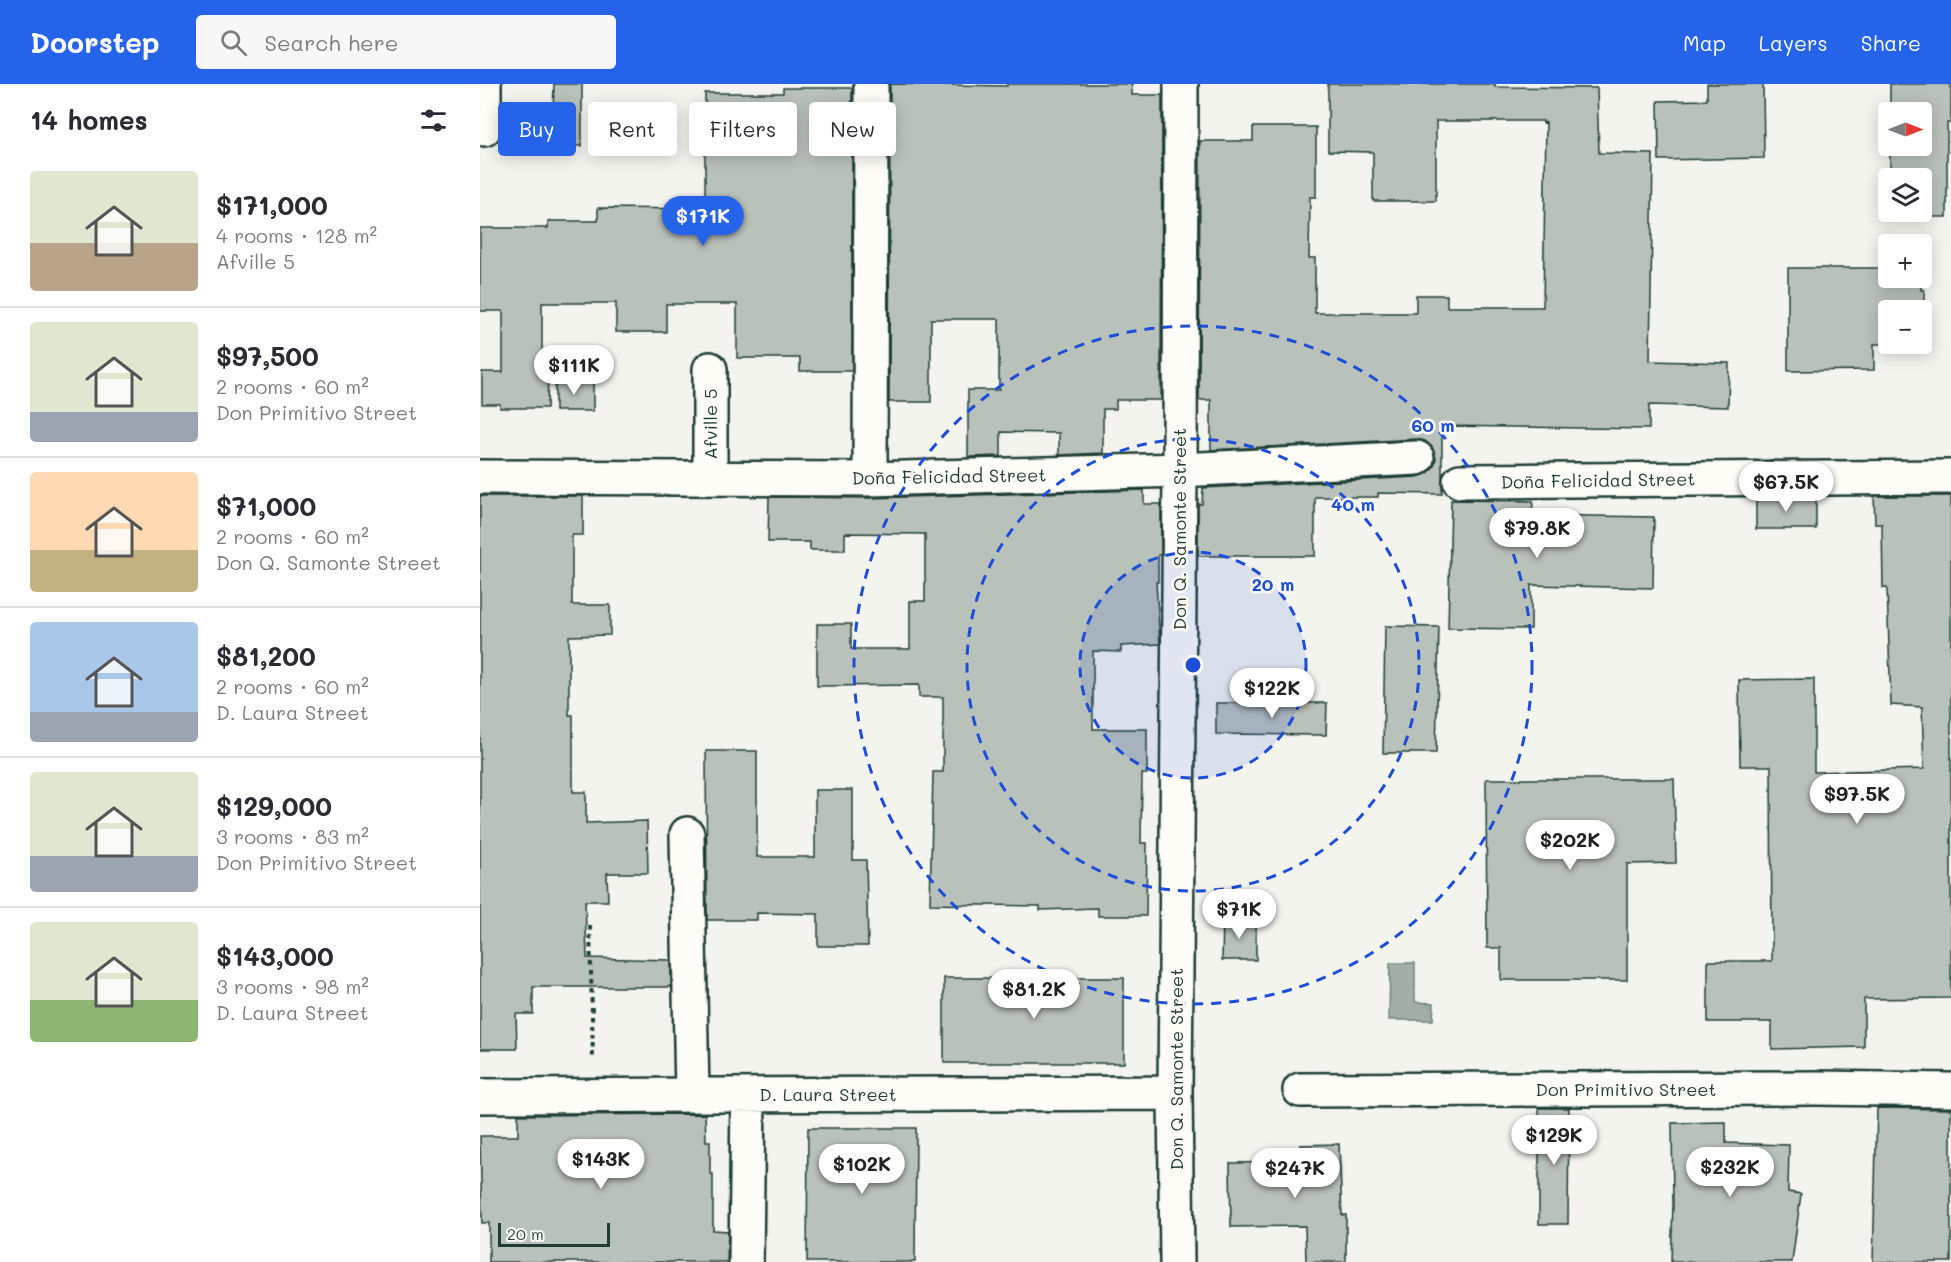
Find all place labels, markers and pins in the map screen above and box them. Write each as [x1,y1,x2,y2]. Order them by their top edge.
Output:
pin: $171K [661,196,745,247]
pin: $111K [532,345,616,396]
pin: $67.5K [1737,462,1835,513]
pin: $79.8K [1488,508,1586,559]
centre of rings [1183,655,1203,675]
pin: $122K [1230,668,1314,719]
pin: $97.5K [1808,774,1906,825]
pin: $202K [1528,820,1612,871]
pin: $71K [1203,889,1275,940]
pin: $81.2K [985,969,1083,1020]
pin: $129K [1512,1115,1596,1166]
pin: $143K [559,1139,643,1190]
pin: $102K [820,1144,904,1195]
pin: $232K [1688,1147,1772,1198]
pin: $247K [1253,1148,1337,1199]

